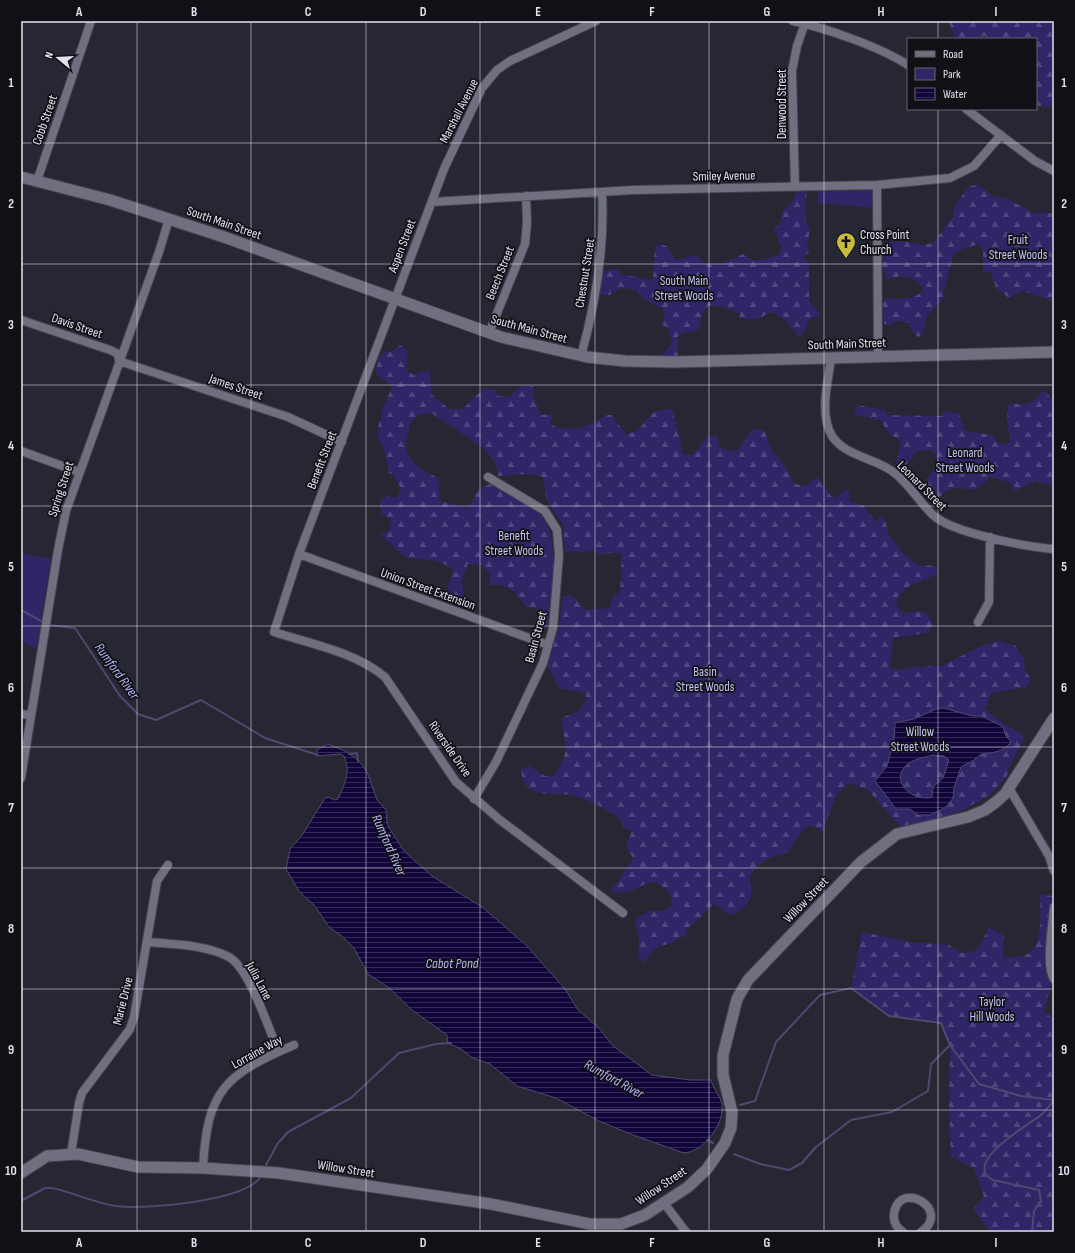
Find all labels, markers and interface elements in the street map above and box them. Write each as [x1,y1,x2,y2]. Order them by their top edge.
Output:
text: A [75,4,83,20]
text: B [191,4,197,20]
text: C [305,4,312,20]
text: D [420,4,427,20]
text: E [535,4,541,20]
text: F [649,4,655,20]
text: G [764,4,771,20]
text: H [878,4,885,20]
text: I [995,4,998,20]
north arrow [38,38,78,78]
legend [907,38,1037,110]
text: Road [943,47,963,62]
text: N [42,50,56,60]
text: Park [943,67,961,82]
street label: Denwood Street [774,69,790,139]
text: 1 [8,75,14,91]
text: 1 [1061,75,1067,91]
street label: Marshall Avenue [436,76,482,146]
text: Water [943,87,967,102]
street label: Cobb Street [29,93,61,147]
street label: Smiley Avenue [692,167,756,185]
text: 2 [8,196,14,212]
text: 2 [1061,196,1067,212]
street label: South Main Street [184,203,264,243]
street label: Aspen Street [384,217,420,276]
place label: Cross Point Church [860,227,909,258]
church icon: Cross Point Church [835,231,857,259]
park label: Fruit Street Woods [989,232,1048,263]
street label: Chestnut Street [572,237,598,309]
street label: Beech Street [482,244,518,302]
park label: South Main Street Woods [655,273,714,304]
street label: Davis Street [49,310,105,342]
street label: South Main Street [489,311,569,347]
text: 3 [8,317,14,333]
text: 3 [1061,317,1067,333]
street label: South Main Street [808,335,886,353]
street label: James Street [206,370,265,404]
street label: Benefit Street [304,429,340,491]
text: 4 [8,438,14,454]
text: 4 [1061,438,1067,454]
park label: Leonard Street Woods [936,445,995,476]
street label: Leonard Street [894,458,950,514]
street label: Spring Street [45,459,77,519]
park label: Benefit Street Woods [485,528,544,559]
text: 5 [8,559,14,575]
text: 5 [1061,559,1067,575]
street label: Union Street Extension [378,564,478,614]
street label: Basin Street [521,609,551,665]
water label: Rumford River [91,640,144,703]
park label: Basin Street Woods [676,664,735,695]
text: 6 [8,680,14,696]
text: 6 [1061,680,1067,696]
street label: Riverside Drive [425,718,475,780]
park label: Willow Street Woods [891,724,950,755]
text: 7 [8,800,14,816]
text: 7 [1061,800,1067,816]
water label: Rumford River [368,812,410,879]
street label: Willow Street [780,874,832,926]
text: 8 [8,921,14,937]
text: 8 [1061,921,1067,937]
water label: Cabot Pond [425,955,480,972]
street label: Julia Lane [242,958,276,1003]
street label: Marie Drive [109,975,137,1027]
park label: Taylor Hill Woods [969,994,1015,1025]
street label: Lorraine Way [229,1032,285,1072]
text: 9 [8,1042,14,1058]
text: 9 [1061,1042,1067,1058]
water label: Rumford River [581,1056,648,1103]
street label: Willow Street [316,1157,376,1181]
text: 10 [5,1163,17,1179]
street label: Willow Street [633,1163,689,1209]
text: 10 [1058,1163,1070,1179]
text: A [75,1235,83,1251]
text: B [191,1235,197,1251]
text: C [305,1235,312,1251]
text: D [420,1235,427,1251]
text: E [535,1235,541,1251]
text: F [649,1235,655,1251]
text: G [764,1235,771,1251]
text: H [878,1235,885,1251]
text: I [995,1235,998,1251]

